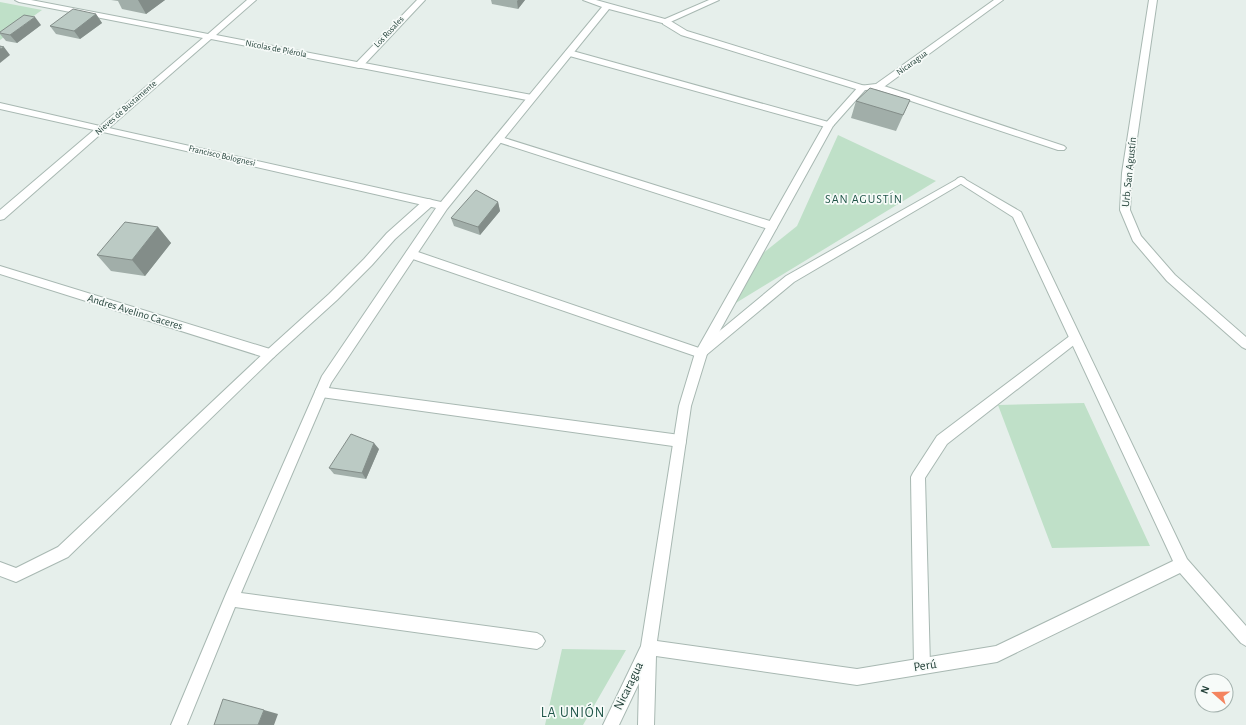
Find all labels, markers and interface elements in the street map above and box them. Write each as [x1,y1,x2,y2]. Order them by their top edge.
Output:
street label: Los Rosales [372,15,406,49]
street label: Nicolas de Piérola [245,39,307,59]
street label: Nicaragua [895,49,929,77]
street label: Nieves de Bustamente [94,79,158,137]
street label: Urb. San Agustín [1120,136,1138,208]
street label: Francisco Bolognesi [188,144,256,168]
district label: SAN AGUSTÍN [825,192,903,205]
street label: Andres Avelino Caceres [86,292,184,332]
street label: Perú [913,658,938,674]
street label: Nicaragua [612,660,646,712]
north arrow [1194,673,1234,713]
text: N [1199,684,1212,695]
district label: LA UNIÓN [541,703,605,720]

